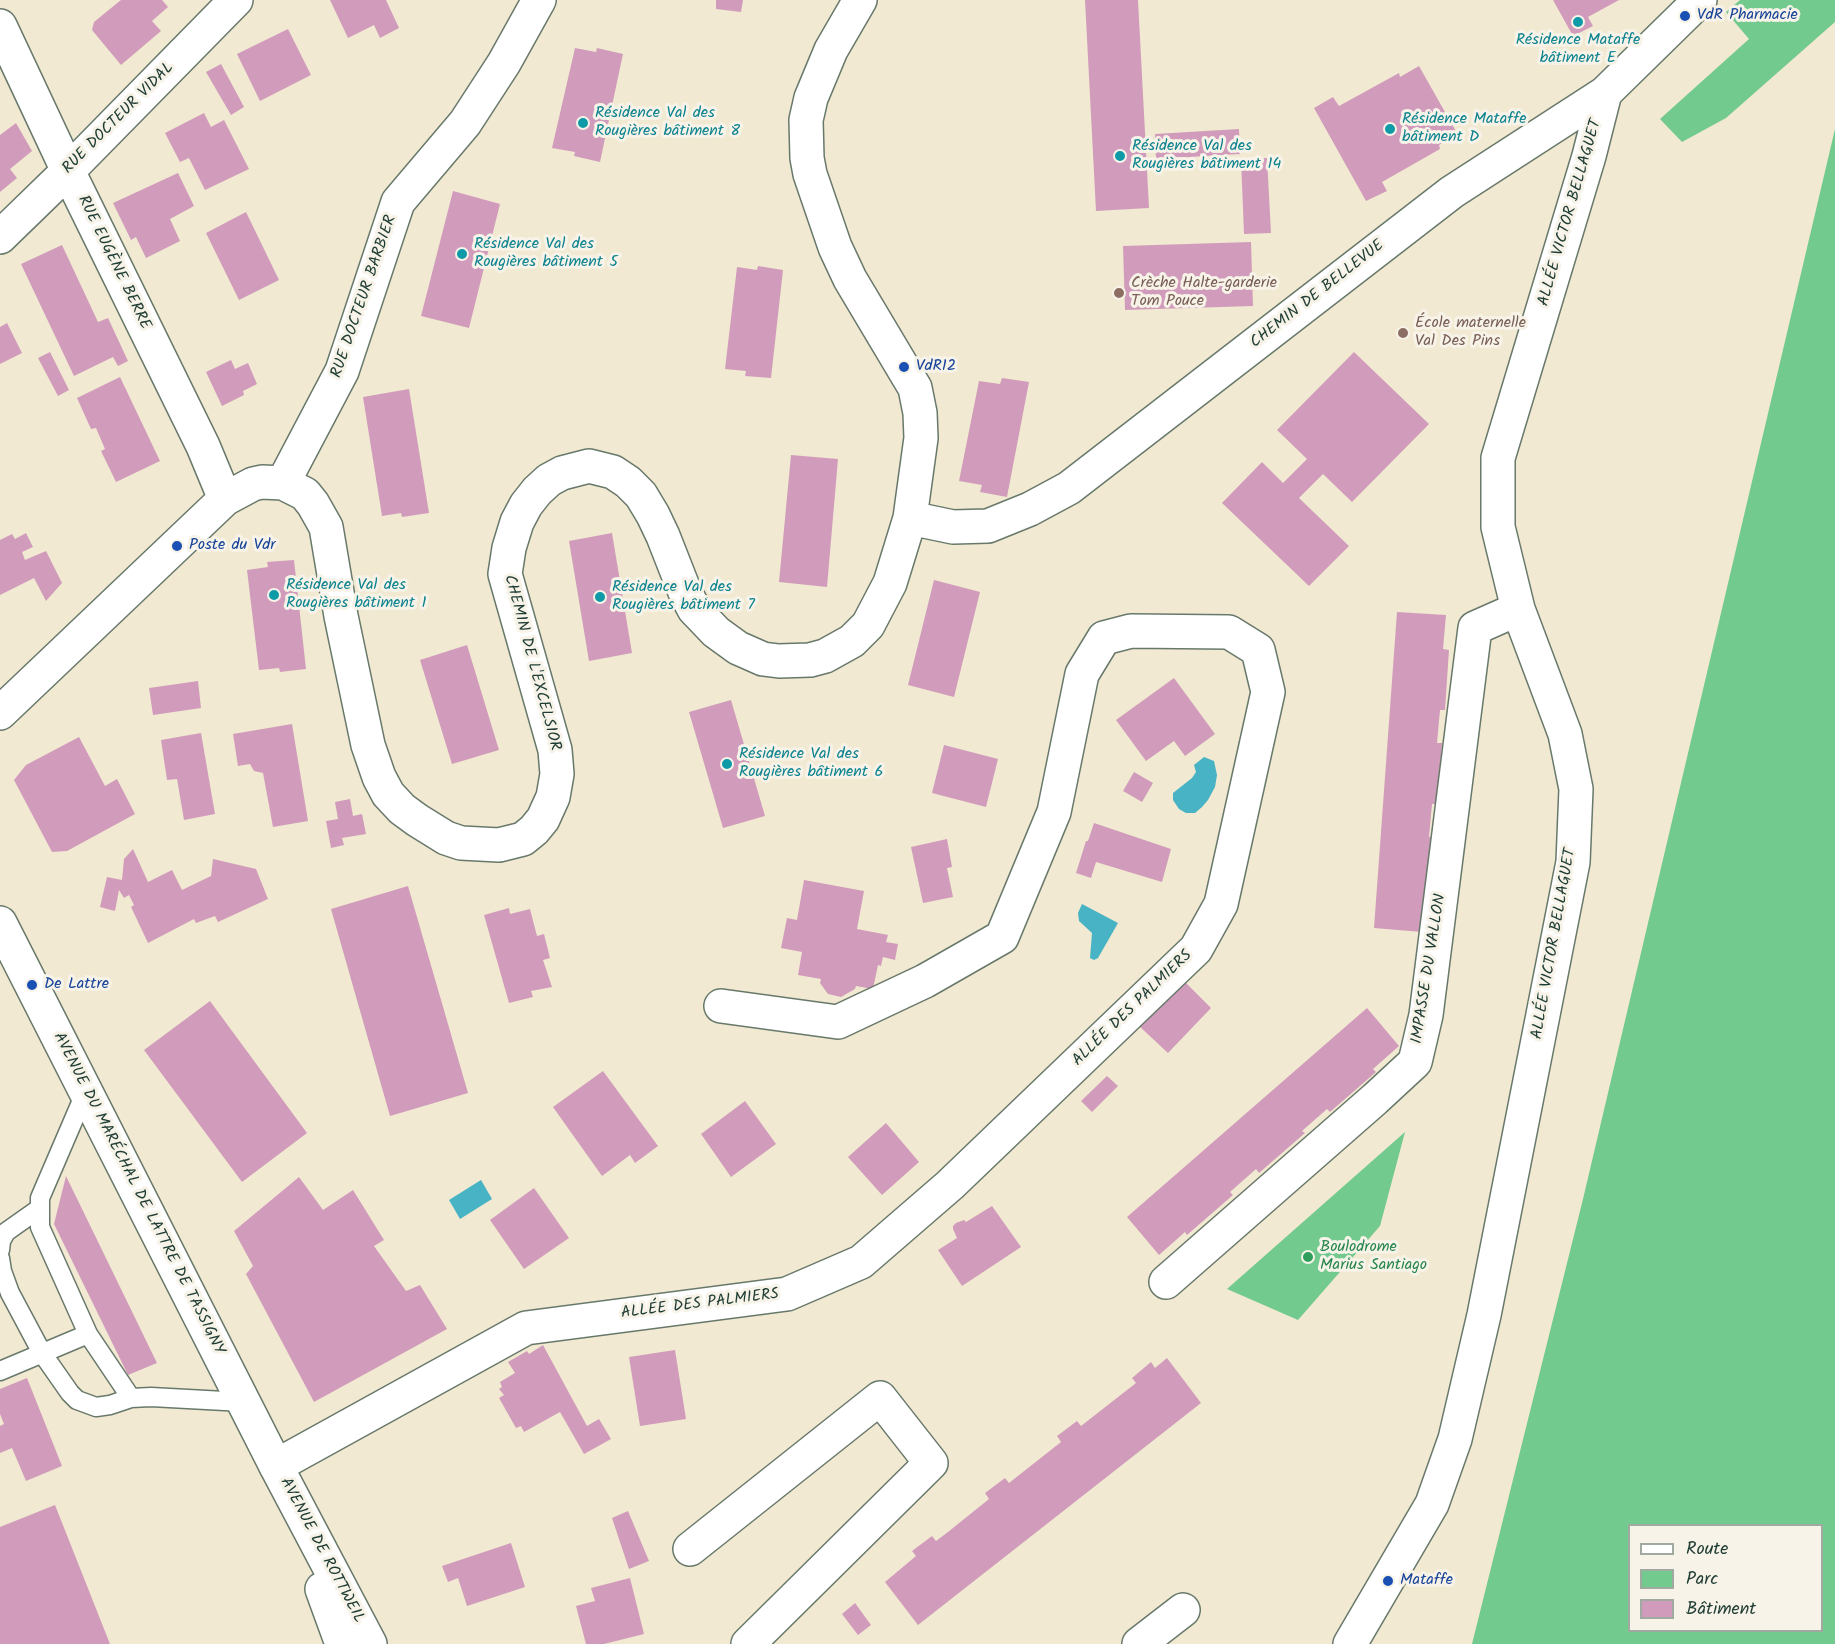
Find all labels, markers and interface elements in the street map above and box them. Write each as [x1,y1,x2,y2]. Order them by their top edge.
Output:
place label: VdR Pharmacie [1697,6,1798,26]
marker: VdR Pharmacie [1678,9,1692,23]
marker: Résidence Mataffe bâtiment E [1571,15,1585,29]
place label: Résidence Mataffe bâtiment E [1516,31,1640,69]
street label: RUE DOCTEUR VIDAL [59,59,179,179]
place label: Résidence Val des Rougières bâtiment 8 [595,104,740,142]
place label: Résidence Mataffe bâtiment D [1402,110,1526,148]
marker: Résidence Val des Rougières bâtiment 8 [576,116,590,130]
street label: ALLÉE VICTOR BELLAGUET [1535,117,1607,309]
marker: Résidence Mataffe bâtiment D [1383,122,1397,136]
place label: Résidence Val des Rougières bâtiment 14 [1132,137,1281,175]
marker: Résidence Val des Rougières bâtiment 14 [1113,149,1127,163]
street label: RUE EUGÈNE BERRE [72,193,154,333]
street label: RUE DOCTEUR BARBIER [328,213,402,381]
place label: Résidence Val des Rougières bâtiment 5 [474,235,618,273]
street label: CHEMIN DE BELLEVUE [1247,237,1389,353]
marker: Résidence Val des Rougières bâtiment 5 [455,247,469,261]
place label: Crèche Halte-garderie Tom Pouce [1131,274,1277,312]
marker: Crèche Halte-garderie Tom Pouce [1112,286,1126,300]
place label: École maternelle Val Des Pins [1415,314,1526,352]
marker: École maternelle Val Des Pins [1396,326,1410,340]
place label: VdR12 [916,357,956,377]
marker: VdR12 [897,360,911,374]
place label: Poste du Vdr [189,536,275,556]
marker: Poste du Vdr [170,539,184,553]
street label: CHEMIN DE L'EXCELSIOR [498,573,564,753]
place label: Résidence Val des Rougières bâtiment 1 [286,576,426,614]
place label: Résidence Val des Rougières bâtiment 7 [612,578,755,616]
marker: Résidence Val des Rougières bâtiment 1 [267,588,281,602]
marker: Résidence Val des Rougières bâtiment 7 [593,590,607,604]
place label: Résidence Val des Rougières bâtiment 6 [739,745,883,783]
marker: Résidence Val des Rougières bâtiment 6 [720,757,734,771]
street label: ALLÉE VICTOR BELLAGUET [1529,847,1581,1041]
street label: IMPASSE DU VALLON [1409,893,1451,1045]
street label: ALLÉE DES PALMIERS [1069,947,1197,1071]
place label: De Lattre [44,975,109,995]
marker: De Lattre [25,978,39,992]
street label: AVENUE DU MARÉCHAL DE LATTRE DE TASSIGNY [48,1030,228,1358]
place label: Boulodrome Marius Santiago [1320,1238,1427,1276]
marker: Boulodrome Marius Santiago [1301,1250,1315,1264]
street label: ALLÉE DES PALMIERS [620,1286,780,1324]
street label: AVENUE DE ROTTWEIL [275,1475,367,1627]
legend [1628,1524,1823,1632]
text: Route [1686,1535,1728,1564]
text: Parc [1686,1565,1718,1594]
place label: Mataffe [1400,1571,1453,1591]
marker: Mataffe [1381,1574,1395,1588]
text: Bâtiment [1686,1595,1756,1624]

